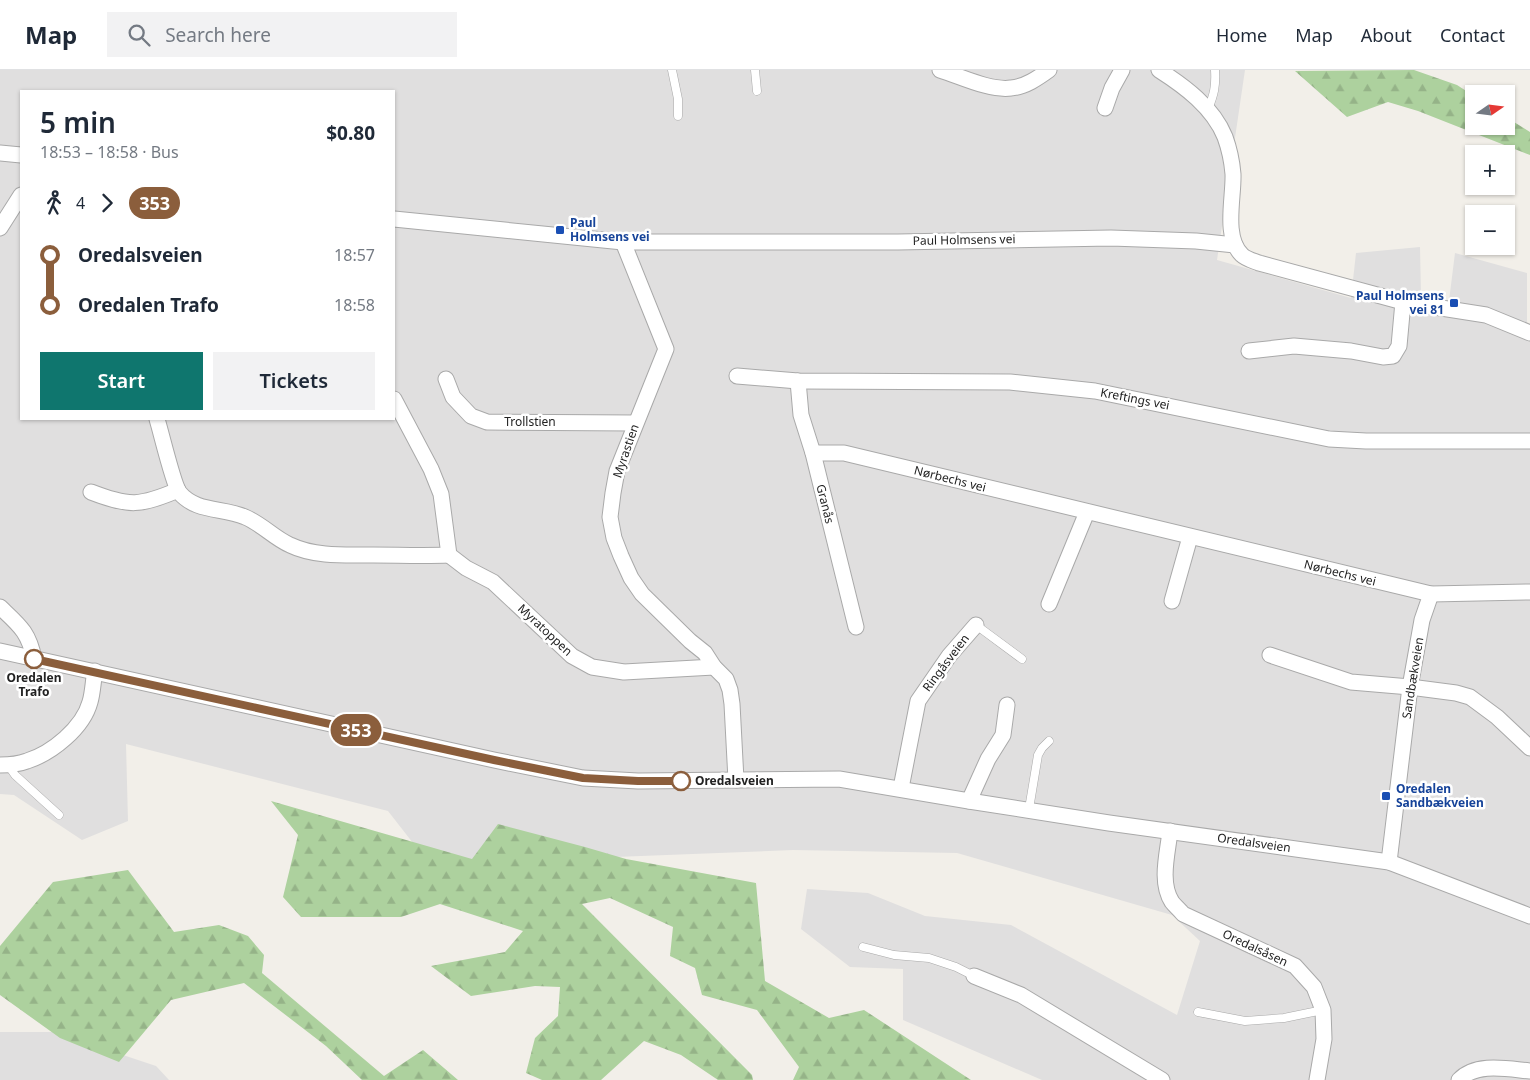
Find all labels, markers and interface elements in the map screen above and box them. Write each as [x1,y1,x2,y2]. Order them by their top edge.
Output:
search box [107,12,457,57]
text: Map [25,18,77,51]
icon: search [125,21,153,49]
text: Search here [165,22,271,48]
text: Home [1216,23,1267,47]
text: Map [1295,23,1333,47]
text: About [1361,23,1412,47]
text: Contact [1440,23,1505,47]
north arrow [1465,85,1515,135]
map controls [1465,85,1515,255]
text: 5 min [40,103,116,141]
text: $0.80 [326,120,375,146]
text: 18:53 – 18:58 · Bus [40,141,179,163]
button: + [1465,145,1515,195]
icon: walk [40,189,68,217]
icon: forward [93,189,121,217]
text: 353 [139,191,170,215]
text: 4 [76,192,85,214]
button: − [1465,205,1515,255]
place label: Paul Holmsens vei [570,214,650,245]
marker: Paul Holmsens vei [554,224,566,236]
street label: Paul Holmsens vei [912,230,1016,249]
text: Oredalsveien [78,242,203,268]
text: 18:57 [334,244,375,266]
place label: Paul Holmsens vei 81 [1356,287,1444,318]
text: Oredalen Trafo [78,292,219,318]
text: 18:58 [334,294,375,316]
marker: Paul Holmsens vei 81 [1448,297,1460,309]
button: Start [40,352,203,410]
button: Tickets [213,352,375,410]
street label: Kreftings vei [1099,383,1171,414]
street label: Trollstien [504,413,556,430]
street label: Myrastien [608,422,643,480]
street label: Nørbechs vei [912,461,988,496]
street label: Granås [812,482,839,526]
street label: Nørbechs vei [1302,555,1378,590]
street label: Myratoppen [514,600,576,659]
street label: Ringåsveien [918,630,973,695]
street label: Sandbækveien [1398,636,1427,720]
marker: Oredalen Trafo [24,649,44,669]
place label: Oredalen Trafo [6,669,62,700]
line badge: 353 [327,714,385,746]
text: 353 [341,718,371,742]
marker: Oredalsveien [671,771,691,791]
place label: Oredalsveien [695,772,774,789]
place label: Oredalen Sandbækveien [1396,780,1484,811]
marker: Oredalen Sandbækveien [1380,790,1392,802]
street label: Oredalsveien [1216,829,1292,856]
street label: Oredalsåsen [1220,925,1291,970]

